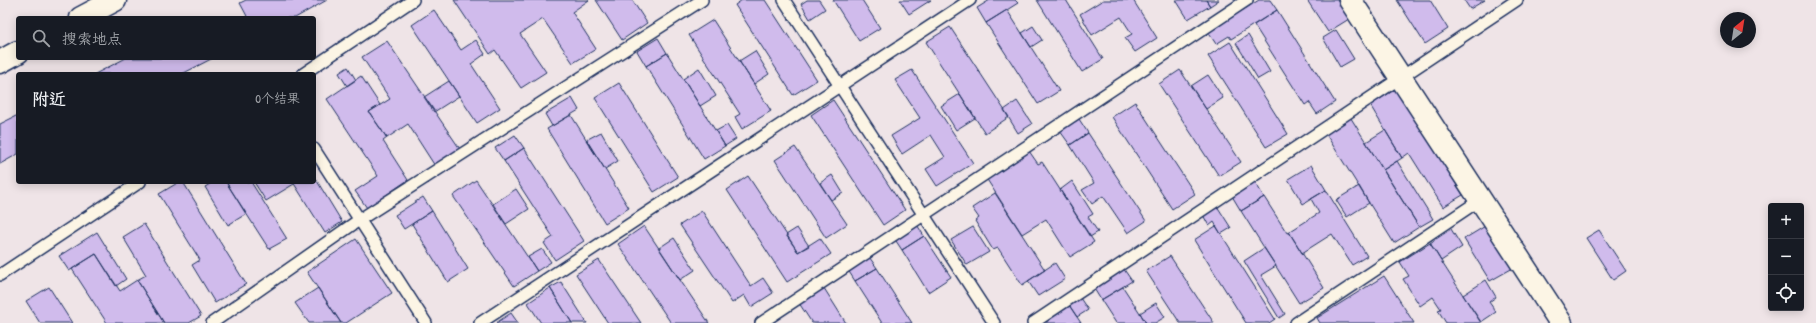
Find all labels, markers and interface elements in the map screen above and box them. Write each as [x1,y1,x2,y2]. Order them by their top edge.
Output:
north arrow [1720,12,1756,48]
search box [16,16,316,60]
icon: search [30,27,52,49]
text: 搜索地点 [62,28,122,49]
text: 附近 [32,87,66,110]
text: 0个结果 [255,89,300,107]
map controls [1768,203,1804,311]
button: + [1768,203,1804,239]
button: − [1768,239,1804,275]
button: locate [1768,275,1804,311]

